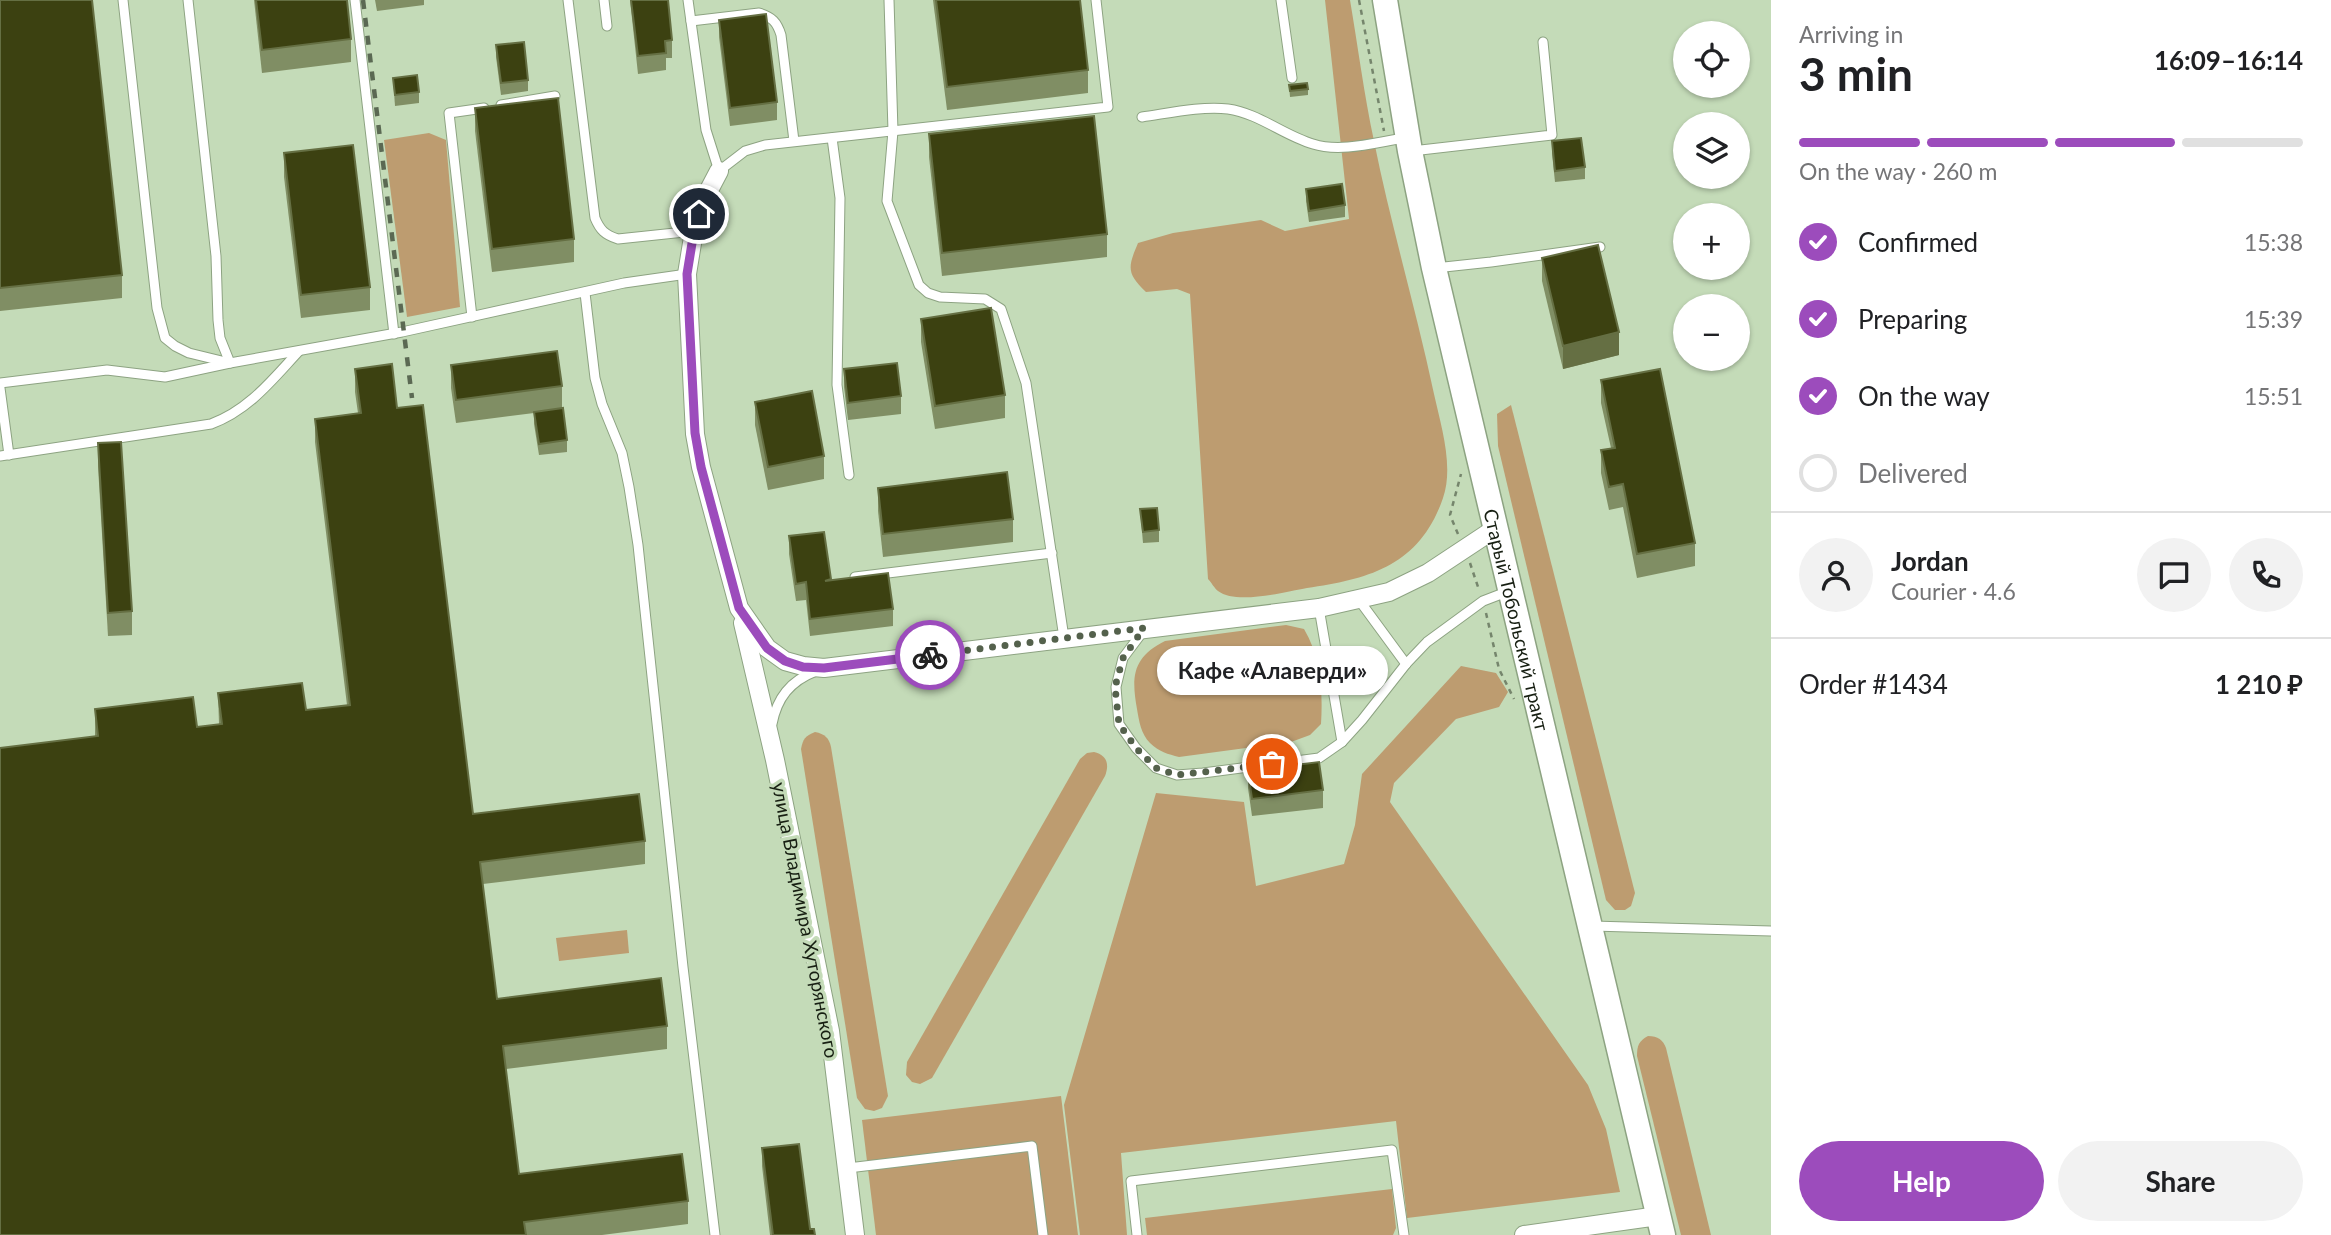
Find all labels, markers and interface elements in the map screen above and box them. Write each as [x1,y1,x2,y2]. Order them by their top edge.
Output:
text: Arriving in [1799,20,1903,48]
map controls [1673,21,1750,371]
button: locate [1673,21,1750,98]
text: 16:09–16:14 [2154,44,2303,76]
text: 3 min [1799,46,1913,101]
button: layers [1673,112,1750,189]
text: On the way · 260 m [1799,157,1998,185]
pin [669,184,729,244]
icon: home [680,195,718,233]
button: + [1673,203,1750,280]
icon: check [1799,223,1837,261]
text: Confirmed [1858,226,1978,258]
text: 15:38 [2244,228,2303,256]
button: − [1673,294,1750,371]
icon: check [1799,300,1837,338]
text: Preparing [1858,303,1967,335]
text: 15:39 [2244,305,2303,333]
icon: check [1799,377,1837,415]
text: On the way [1858,380,1990,412]
text: 15:51 [2244,382,2303,410]
text: Delivered [1858,457,1968,489]
street label: Старый Тобольский тракт [1480,506,1555,734]
button: person [1799,538,1873,612]
button: chat [2137,538,2211,612]
button: phone [2229,538,2303,612]
text: Jordan [1891,545,1969,577]
text: Courier · 4.6 [1891,577,2016,605]
courier [895,620,965,690]
icon: bike [911,636,949,674]
callout: Кафе «Алаверди» [1156,645,1388,694]
text: Кафе «Алаверди» [1178,656,1367,684]
text: Order #1434 [1799,668,1948,700]
text: 1 210 ₽ [2215,668,2303,700]
pin [1242,734,1302,794]
icon: bag [1253,745,1291,783]
street label: улица Владимира Хуторянского [768,780,844,1060]
button: Help [1799,1141,2044,1221]
button: Share [2058,1141,2303,1221]

